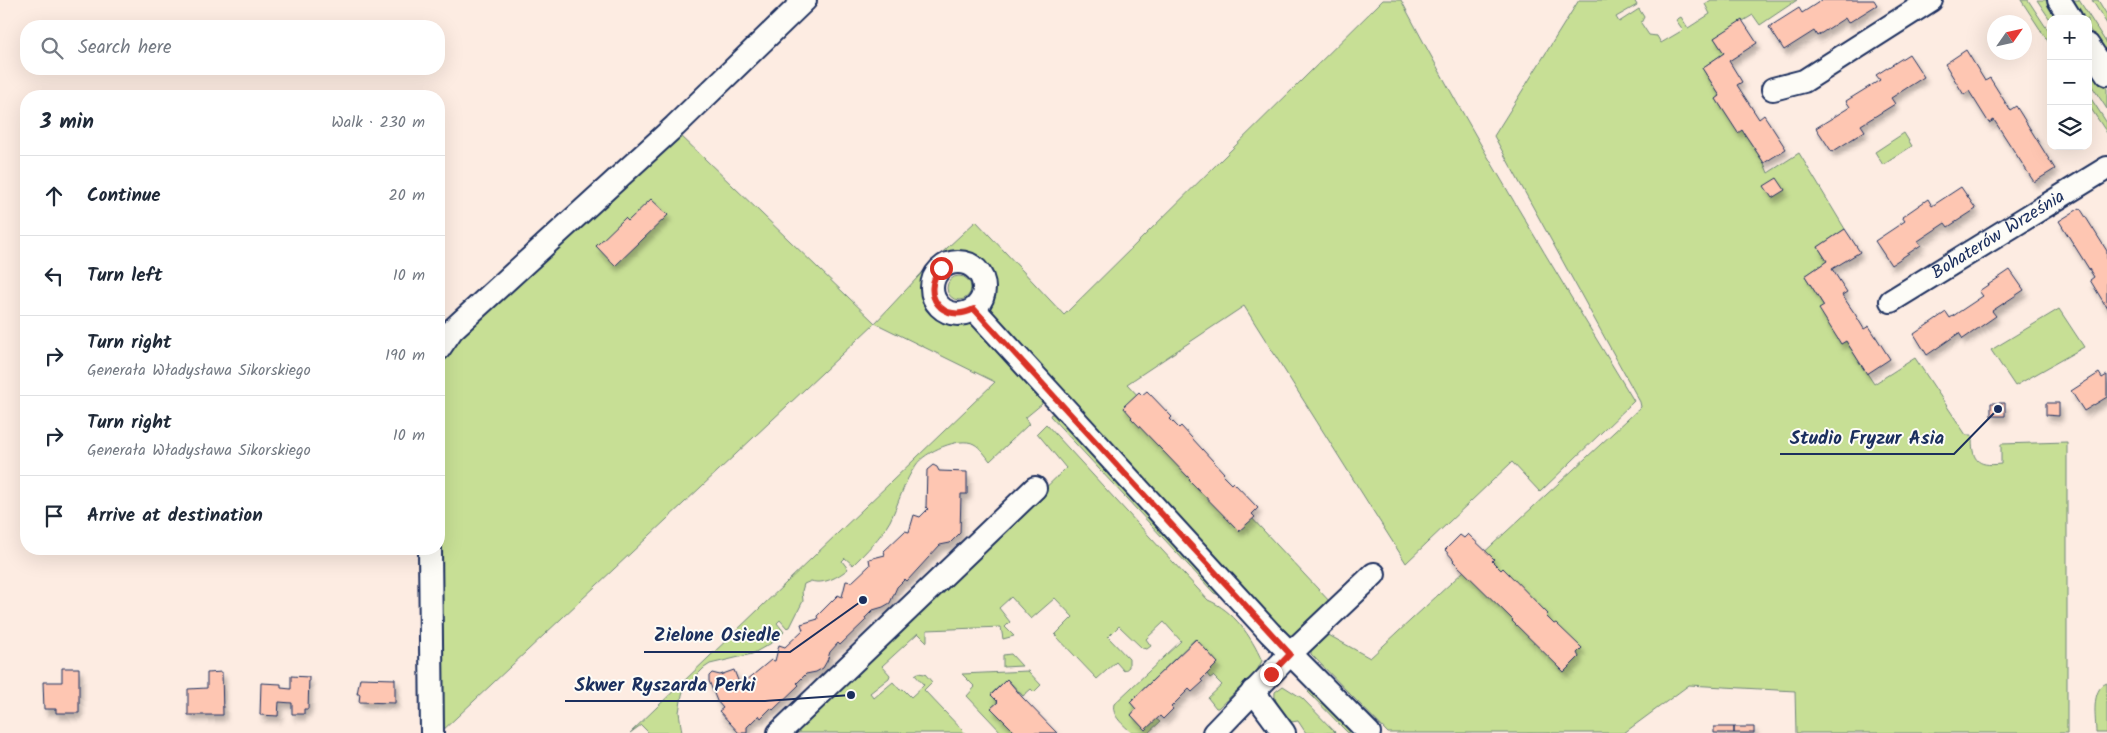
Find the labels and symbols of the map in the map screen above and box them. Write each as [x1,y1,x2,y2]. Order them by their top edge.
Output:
north arrow [1987,15,2032,60]
street label: Bohaterów Września [1926,183,2071,287]
route start [930,257,953,280]
callout: Studio Fryzur Asia [1780,420,1954,454]
text: Studio Fryzur Asia [1790,424,1945,454]
callout: Zielone Osiedle [644,618,790,652]
text: Zielone Osiedle [654,621,780,651]
route end [1260,663,1283,686]
callout: Skwer Ryszarda Perki [565,667,765,701]
text: Skwer Ryszarda Perki [575,671,756,701]

